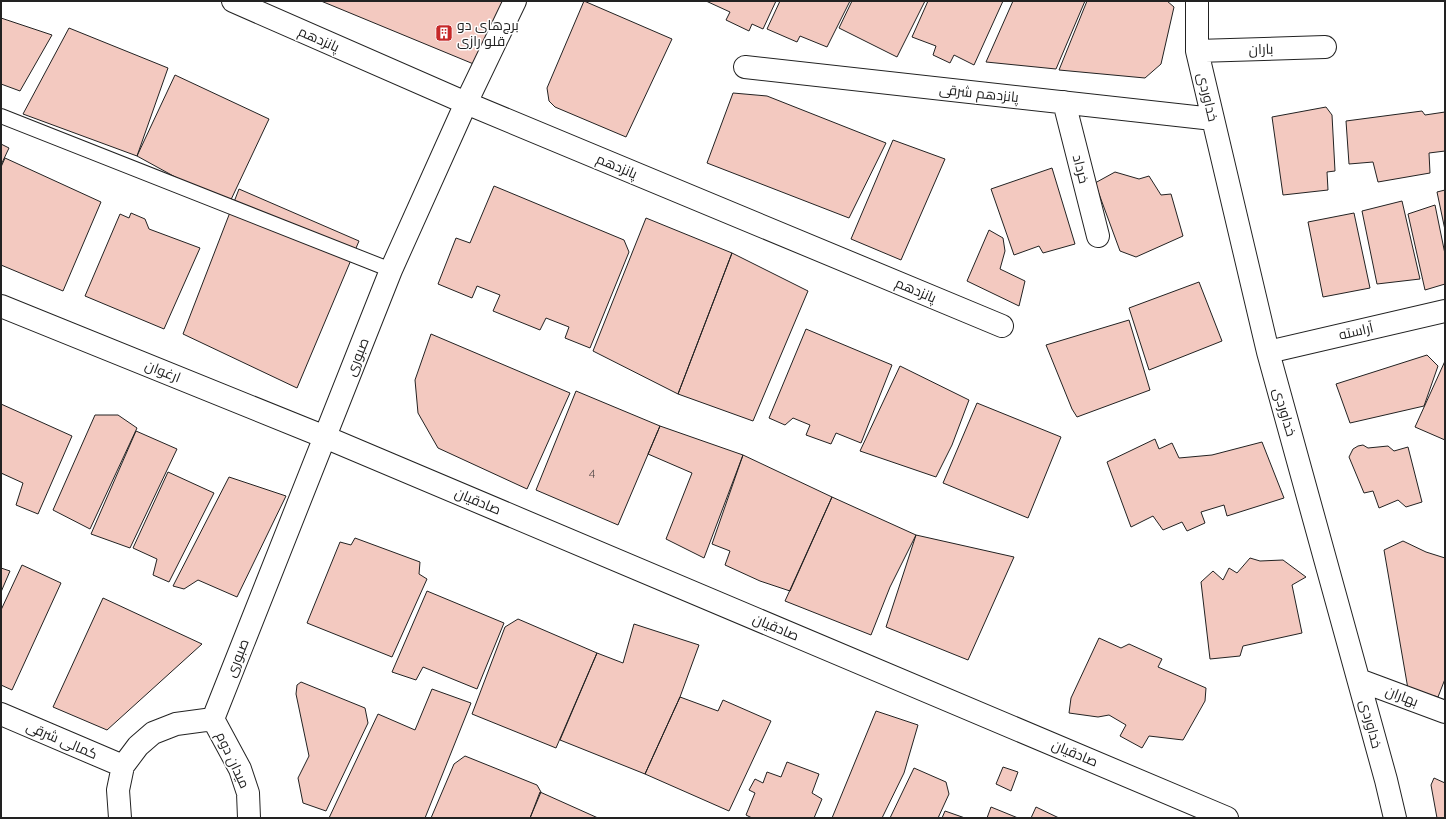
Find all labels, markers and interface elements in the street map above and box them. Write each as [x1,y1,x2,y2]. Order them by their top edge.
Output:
place label: برج‌های دو قلو رازی [457,17,519,49]
street label: پانزدهم [295,23,342,57]
building icon: برج‌های دو قلو رازی [434,23,454,43]
street label: باران [1248,41,1274,57]
street label: خداوردی [1195,71,1221,123]
street label: پانزدهم شرقی [938,81,1020,107]
street label: پانزدهم [593,150,640,184]
street label: خرداد [1070,153,1092,185]
street label: پانزدهم [892,274,939,308]
street label: آراسته [1337,319,1375,343]
street label: صبوری [342,335,372,379]
street label: ارغوان [143,357,183,385]
street label: خداوردی [1270,386,1300,438]
house number: 4 [589,465,596,479]
street label: صادقیان [453,484,503,518]
street label: صادقیان [751,610,801,644]
street label: صبوری [222,636,252,680]
street label: بهاران [1383,682,1421,710]
street label: خداوردی [1357,698,1385,750]
street label: کمالی شرقی [24,718,100,762]
street label: میدان دوم [211,729,253,792]
street label: صادقیان [1050,736,1100,770]

